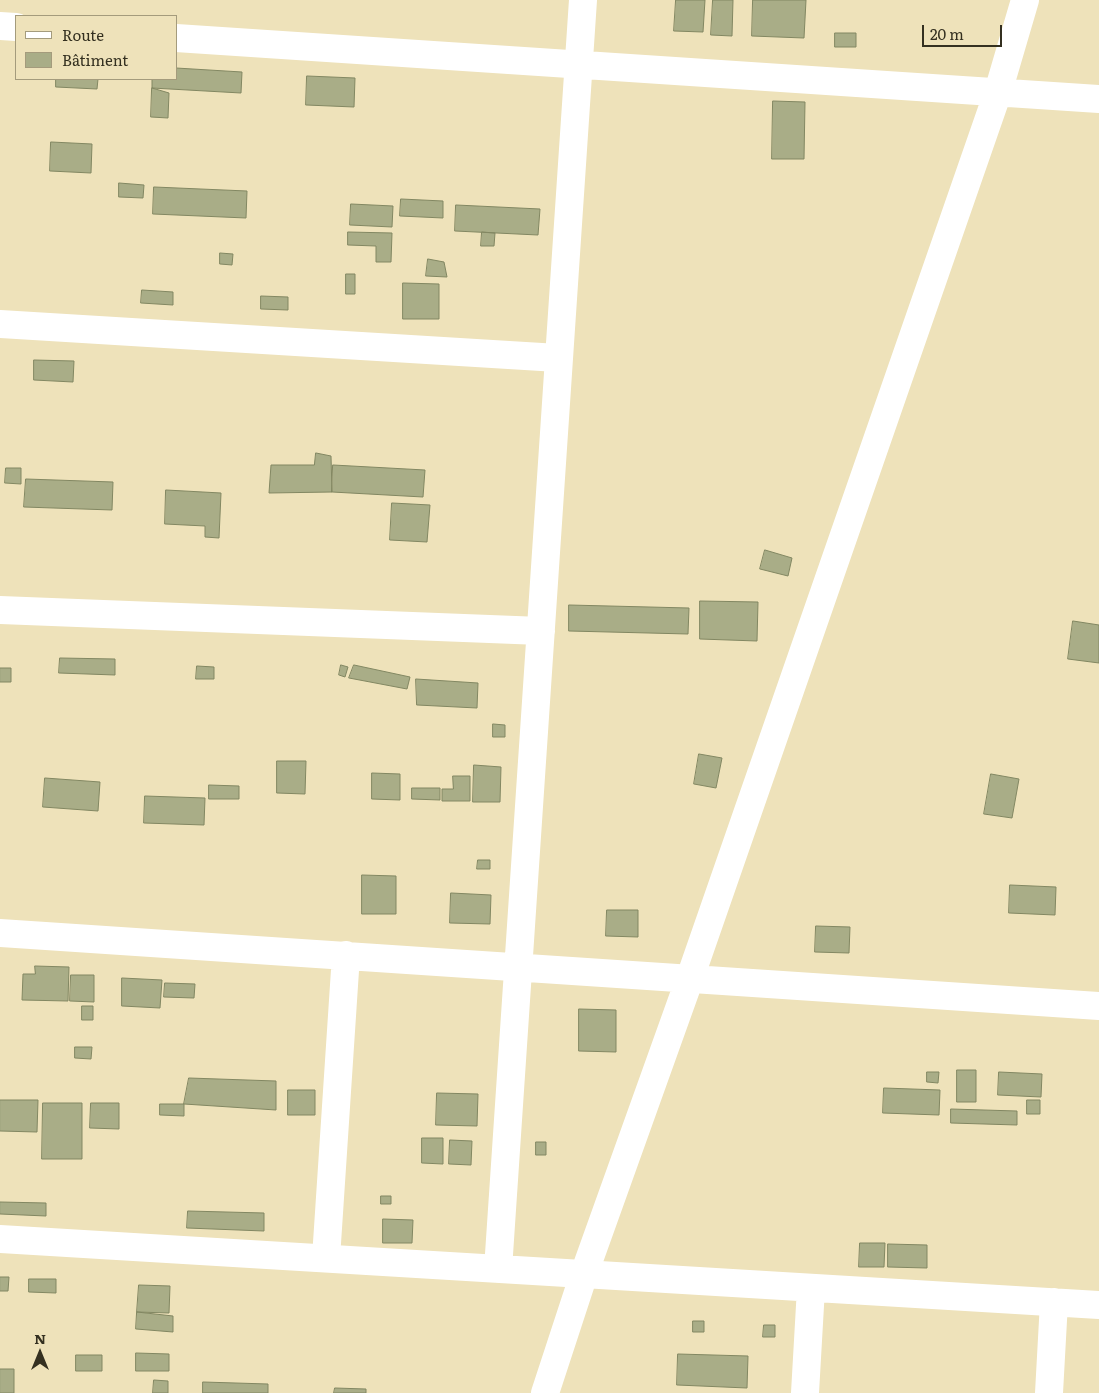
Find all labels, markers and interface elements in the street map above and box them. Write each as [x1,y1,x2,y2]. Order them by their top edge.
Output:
legend [15,15,178,80]
scale bar [924,15,1004,47]
text: 20 m [930,22,964,45]
text: Route [62,23,104,46]
text: Bâtiment [62,48,128,71]
north arrow [15,1328,65,1378]
text: N [34,1328,46,1348]

